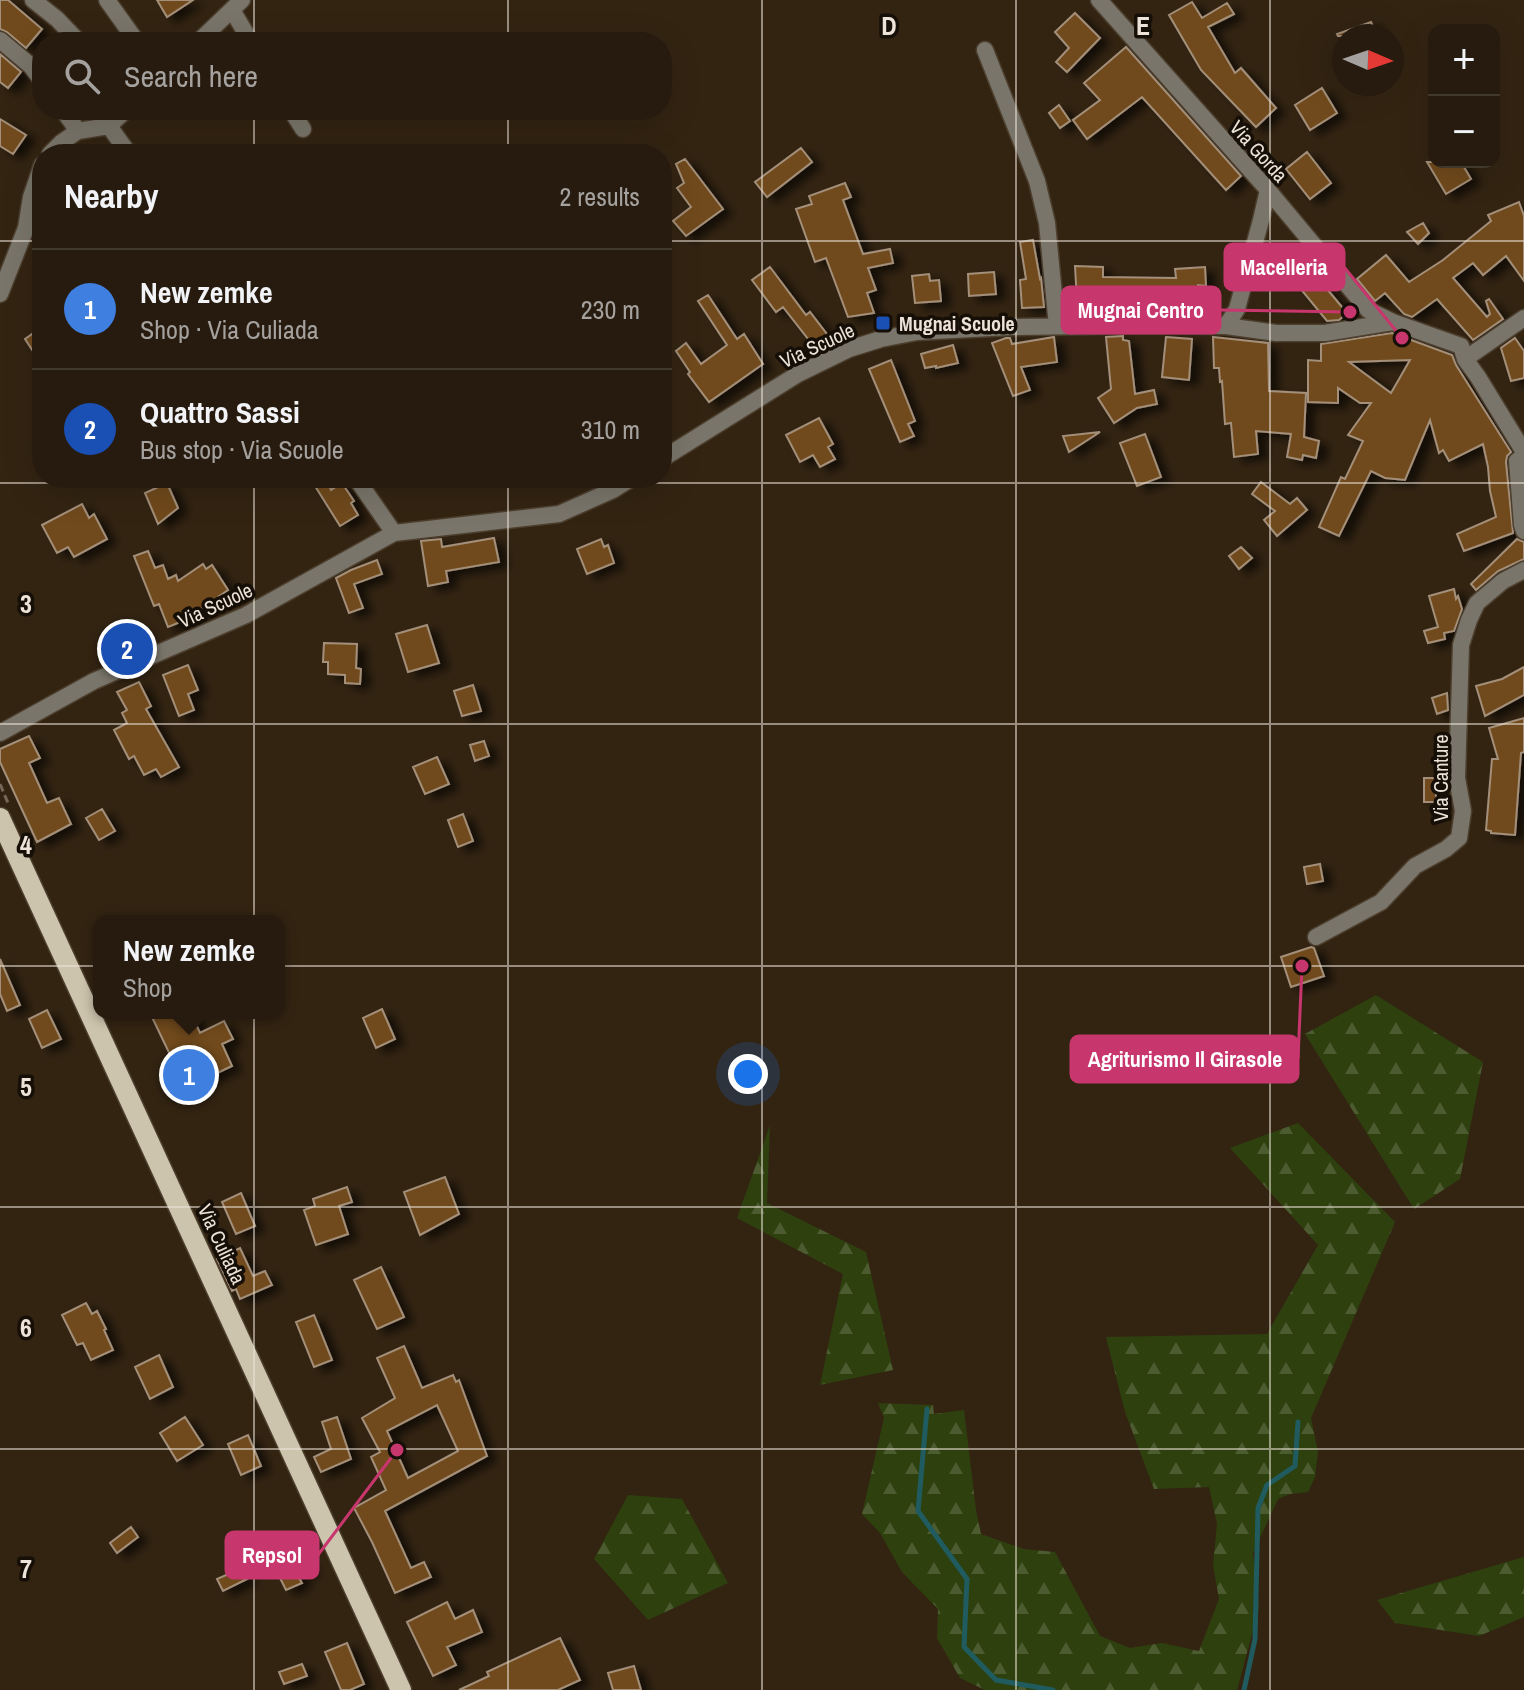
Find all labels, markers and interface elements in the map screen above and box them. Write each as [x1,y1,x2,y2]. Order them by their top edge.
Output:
text: D [881,8,897,43]
text: E [1136,8,1150,43]
north arrow [1332,24,1404,96]
map controls [1428,24,1500,168]
button: + [1428,24,1500,96]
search box [32,32,672,120]
icon: search [60,54,104,98]
text: Search here [124,56,258,96]
button: − [1428,96,1500,168]
street label: Via Gorda [1224,114,1294,188]
text: Nearby [64,173,159,219]
text: 2 results [559,179,640,214]
callout: Macelleria [1225,244,1344,290]
text: Macelleria [1240,252,1328,282]
text: New zemke [140,272,273,312]
callout: Mugnai Centro [1062,287,1220,333]
text: 1 [84,292,96,327]
text: 230 m [581,292,640,327]
text: Mugnai Centro [1078,295,1204,325]
place label: Mugnai Scuole [899,310,1015,337]
text: Shop · Via Culiada [140,312,319,347]
marker: Mugnai Scuole [874,314,892,332]
street label: Via Scuole [775,316,859,374]
text: Quattro Sassi [140,392,300,432]
text: 2 [84,412,96,447]
text: 310 m [581,412,640,447]
text: Bus stop · Via Scuole [140,432,344,467]
street label: Via Scuole [173,576,257,634]
text: 3 [20,586,32,621]
pin: 2 [101,619,153,679]
street label: Via Canture [1427,734,1454,822]
text: 4 [20,827,32,862]
popup [93,915,285,1019]
text: New zemke [123,930,255,970]
text: Shop [123,970,172,1005]
callout: Agriturismo Il Girasole [1071,1036,1298,1082]
text: Agriturismo Il Girasole [1088,1044,1282,1074]
pin: 1 [163,1045,215,1105]
your location [728,1054,768,1094]
text: 5 [20,1069,32,1104]
street label: Via Culiada [192,1200,252,1288]
text: 6 [20,1310,32,1345]
callout: Repsol [226,1532,318,1578]
text: Repsol [242,1540,302,1570]
text: 7 [20,1551,32,1586]

